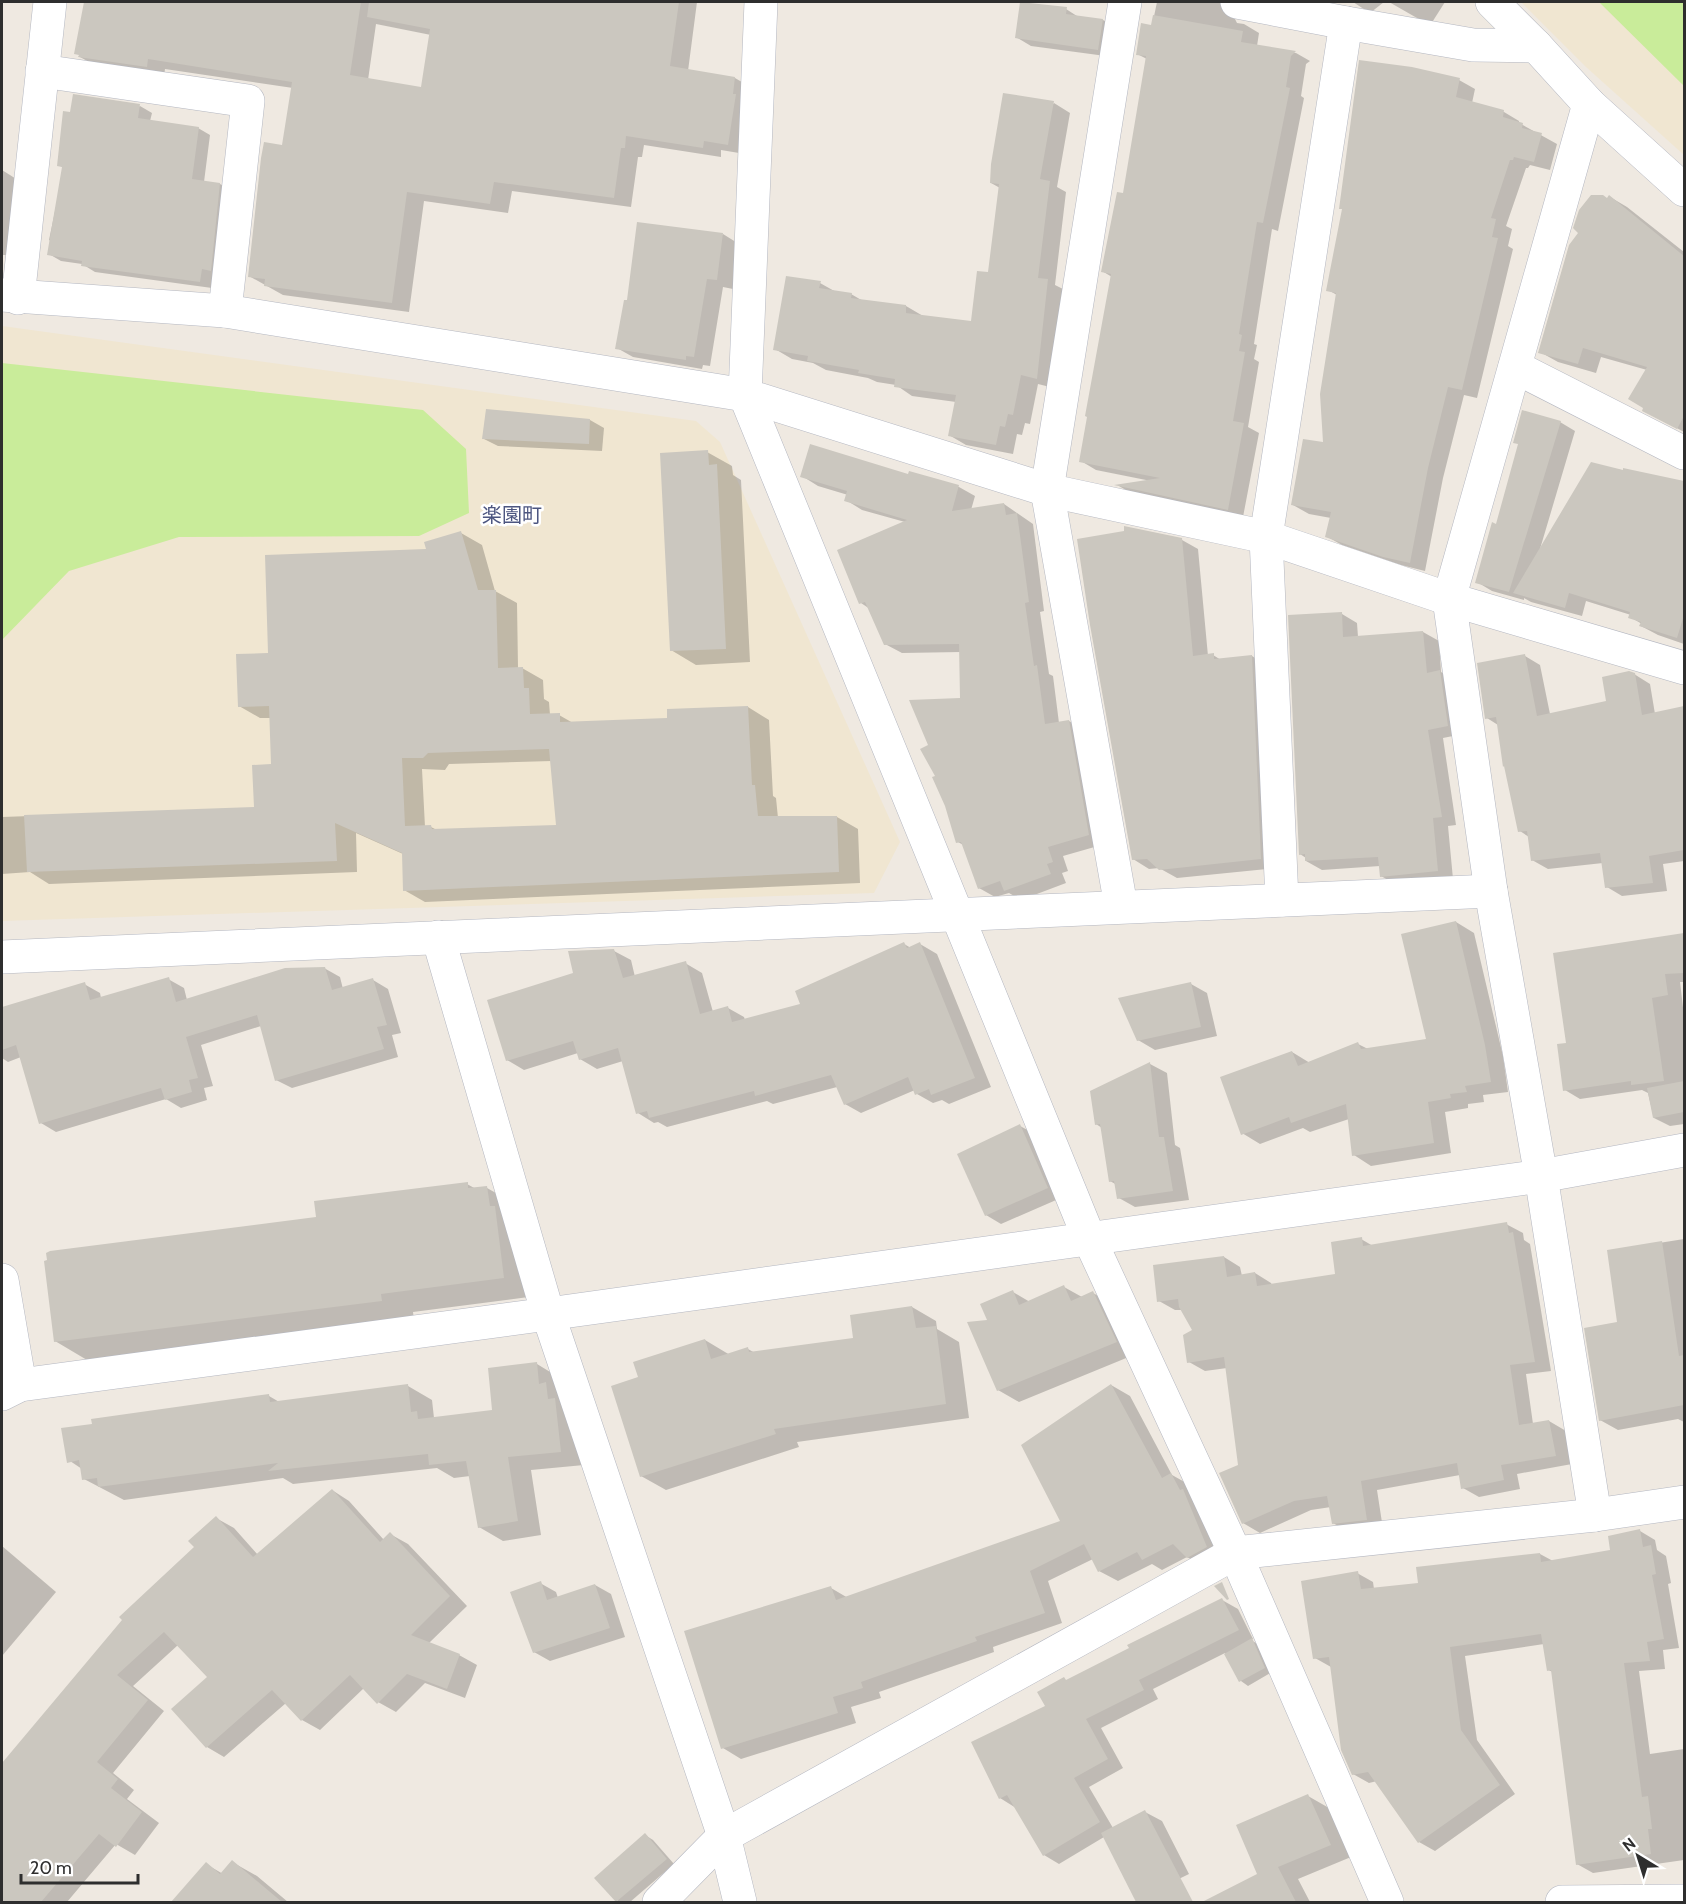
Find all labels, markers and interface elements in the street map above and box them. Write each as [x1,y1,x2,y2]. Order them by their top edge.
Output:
district label: 楽園町 [482,503,542,527]
north arrow [1608,1826,1668,1886]
text: N [1619,1834,1639,1856]
scale bar [21,1847,138,1885]
text: 20 m [30,1857,72,1879]

